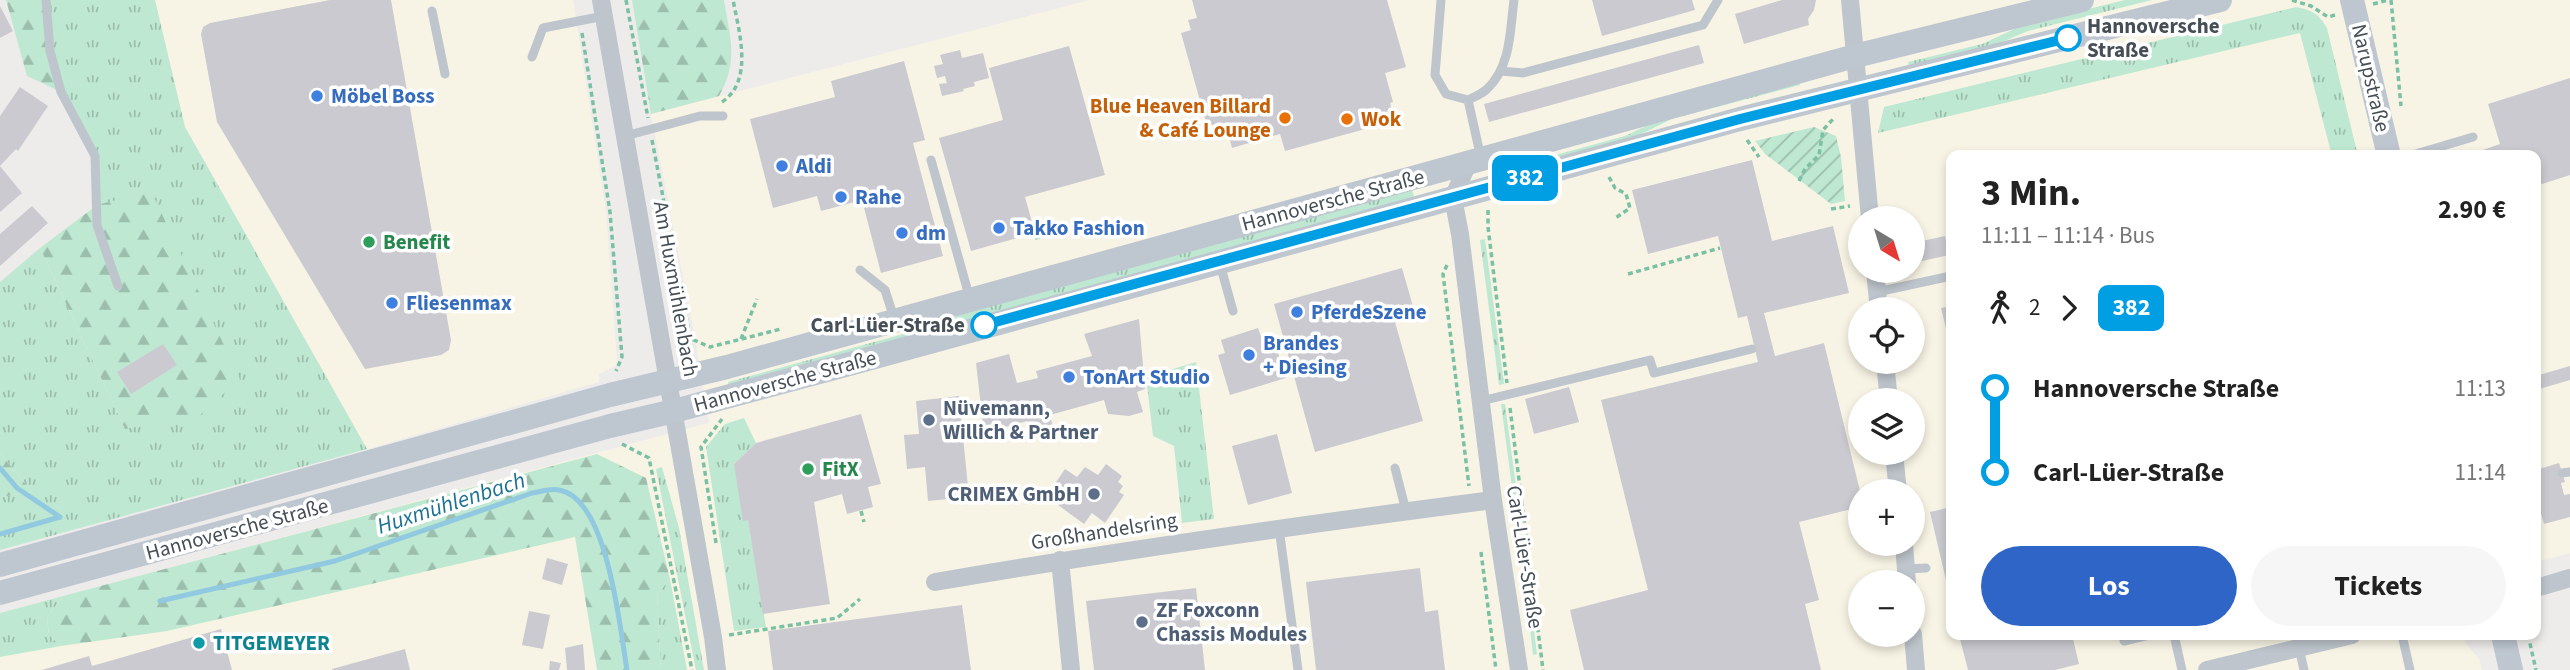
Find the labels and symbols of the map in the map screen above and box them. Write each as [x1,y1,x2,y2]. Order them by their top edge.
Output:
place label: Hannoversche Straße [2087,11,2220,65]
street label: Narupstraße [2344,21,2398,135]
marker: Hannoversche Straße [2055,25,2081,51]
place label: Möbel Boss [331,81,435,111]
marker: Möbel Boss [309,88,325,104]
place label: Blue Heaven Billard & Café Lounge [1090,91,1271,145]
place label: Wok [1361,104,1402,134]
marker: Blue Heaven Billard & Café Lounge [1277,110,1293,126]
marker: Wok [1339,111,1355,127]
place label: Aldi [795,151,832,181]
line badge: 382 [1485,155,1565,201]
marker: Aldi [774,158,790,174]
street label: Hannoversche Straße [1238,161,1428,239]
place label: Rahe [855,182,902,212]
marker: Rahe [833,189,849,205]
street label: Am Huxmühlenbach [646,199,706,379]
north arrow [1848,206,1925,284]
place label: Takko Fashion [1013,213,1145,243]
place label: dm [916,218,946,248]
marker: Takko Fashion [991,220,1007,236]
marker: dm [894,225,910,241]
place label: Benefit [383,227,450,257]
marker: Benefit [361,234,377,250]
place label: Fliesenmax [406,288,512,318]
marker: Fliesenmax [384,295,400,311]
place label: PferdeSzene [1311,297,1427,327]
marker: PferdeSzene [1289,304,1305,320]
place label: Carl-Lüer-Straße [811,310,965,340]
marker: Carl-Lüer-Straße [971,312,997,338]
place label: Brandes + Diesing [1263,328,1347,382]
street label: Hannoversche Straße [690,342,880,420]
marker: Brandes + Diesing [1241,347,1257,363]
place label: TonArt Studio [1083,362,1210,392]
marker: TonArt Studio [1061,369,1077,385]
place label: Nüvemann, Willich & Partner [943,393,1099,447]
marker: Nüvemann, Willich & Partner [921,412,937,428]
place label: FitX [822,454,859,484]
marker: FitX [800,461,816,477]
water label: Huxmühlenbach [373,463,529,543]
place label: CRIMEX GmbH [947,479,1080,509]
street label: Carl-Lüer-Straße [1499,483,1551,631]
marker: CRIMEX GmbH [1086,486,1102,502]
street label: Hannoversche Straße [142,490,332,568]
street label: Großhandelsring [1029,505,1180,557]
place label: ZF Foxconn Chassis Modules [1156,595,1307,649]
marker: ZF Foxconn Chassis Modules [1134,614,1150,630]
place label: TITGEMEYER [213,628,330,658]
marker: TITGEMEYER [191,635,207,651]

